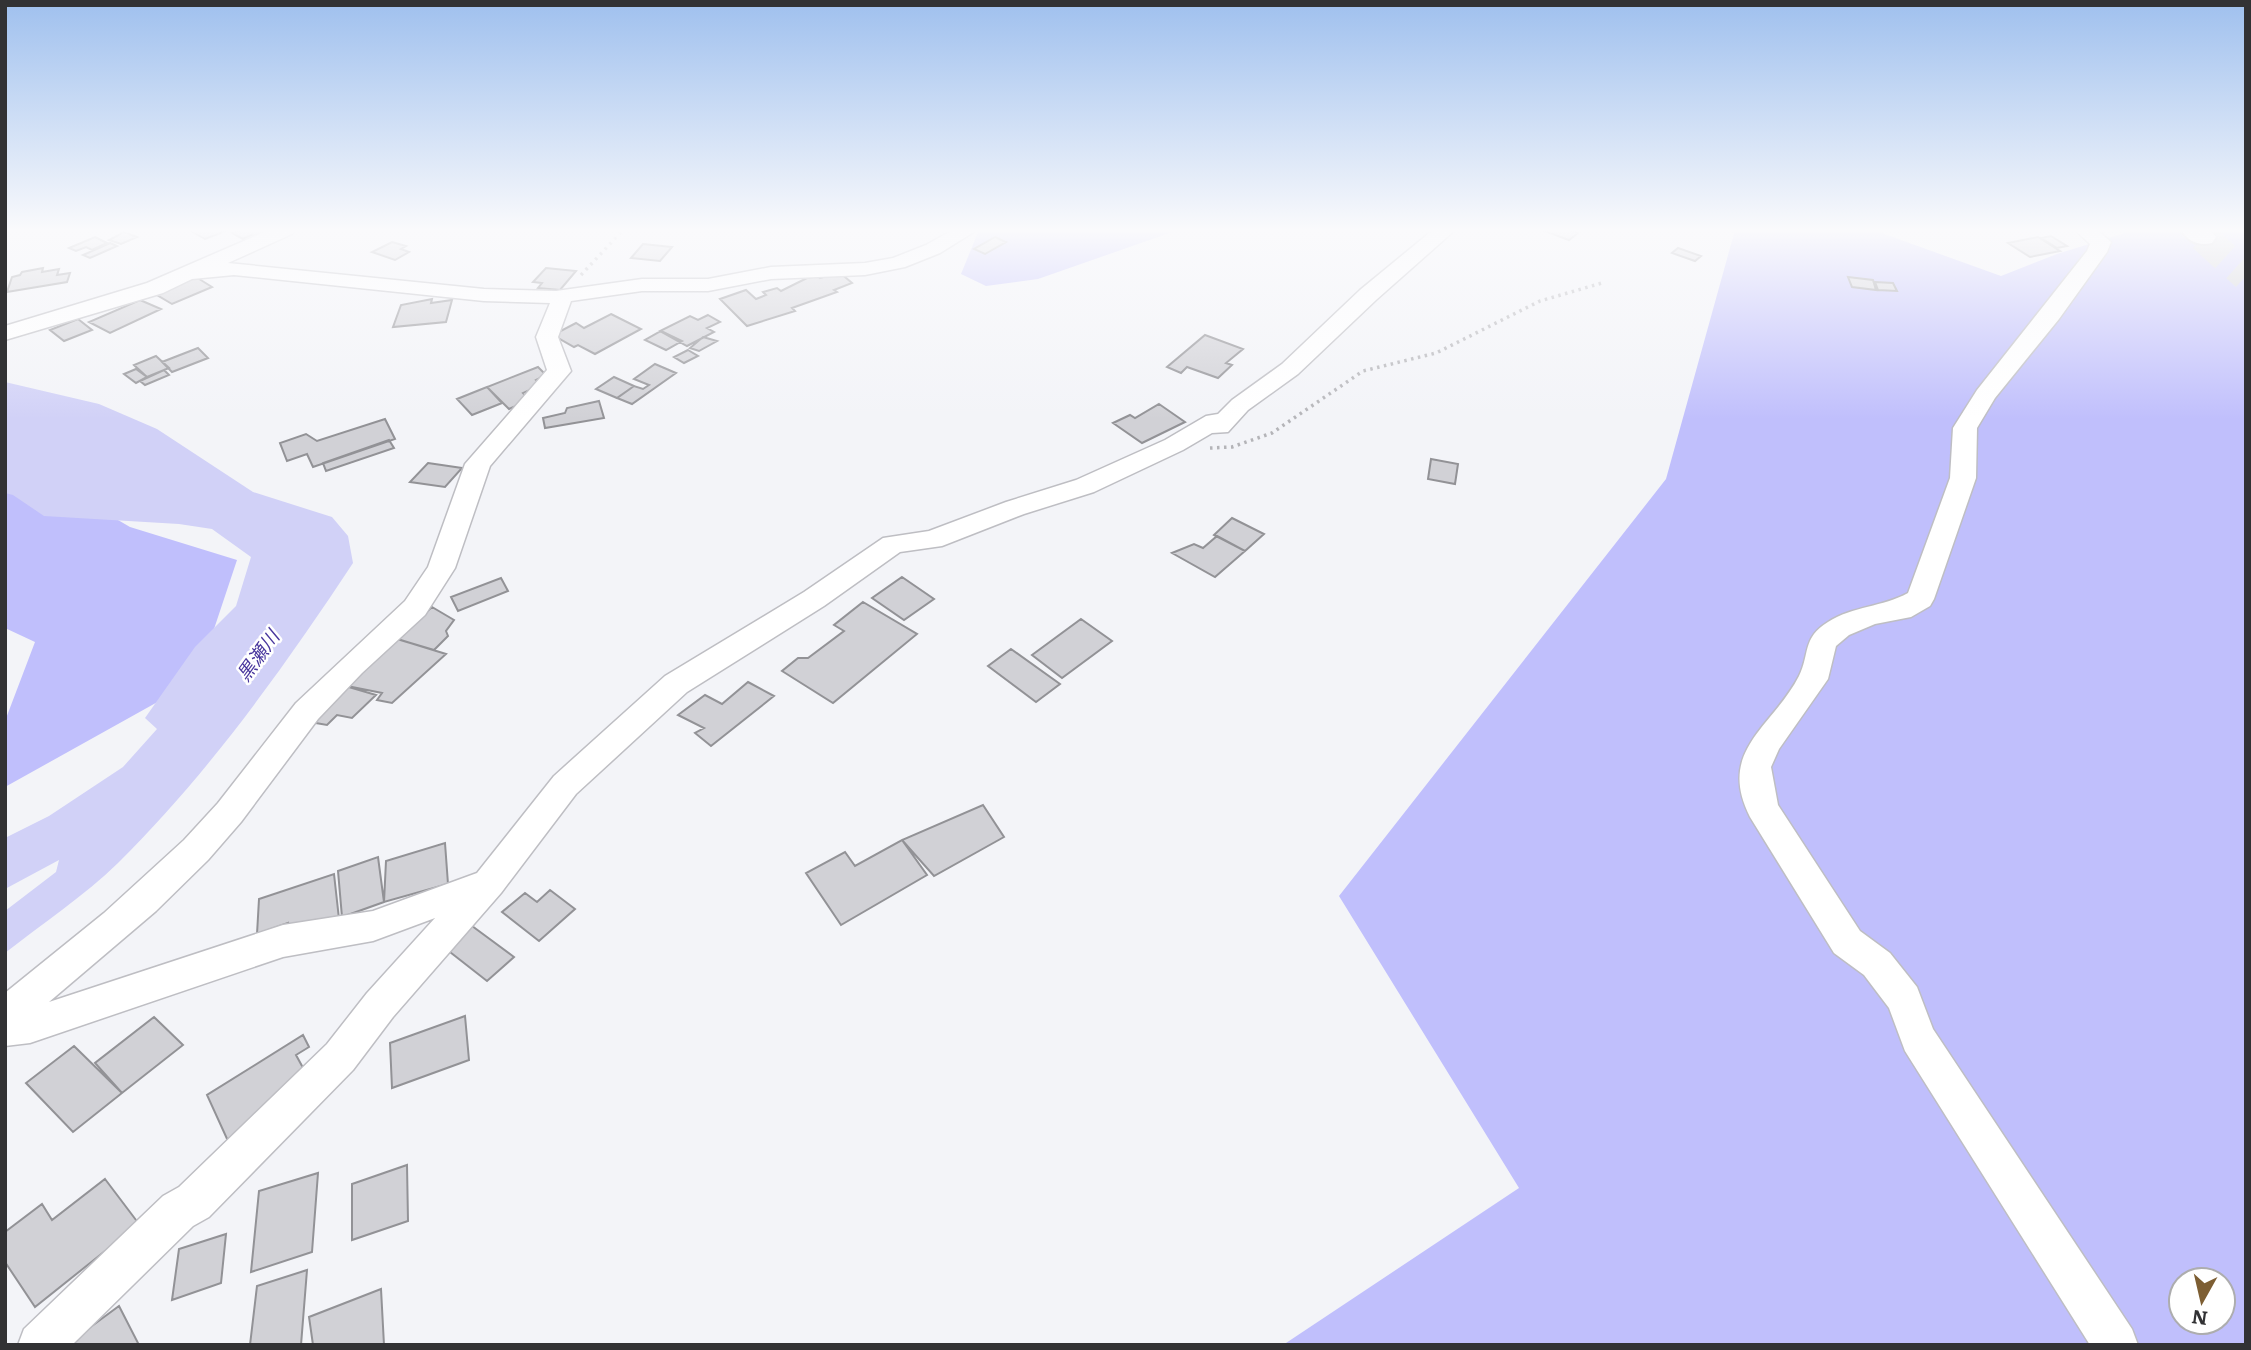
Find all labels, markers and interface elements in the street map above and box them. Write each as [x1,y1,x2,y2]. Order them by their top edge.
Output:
water label: 黒瀬川 [229,622,286,686]
north arrow [2167,1266,2237,1336]
text: N [2190,1304,2209,1334]

